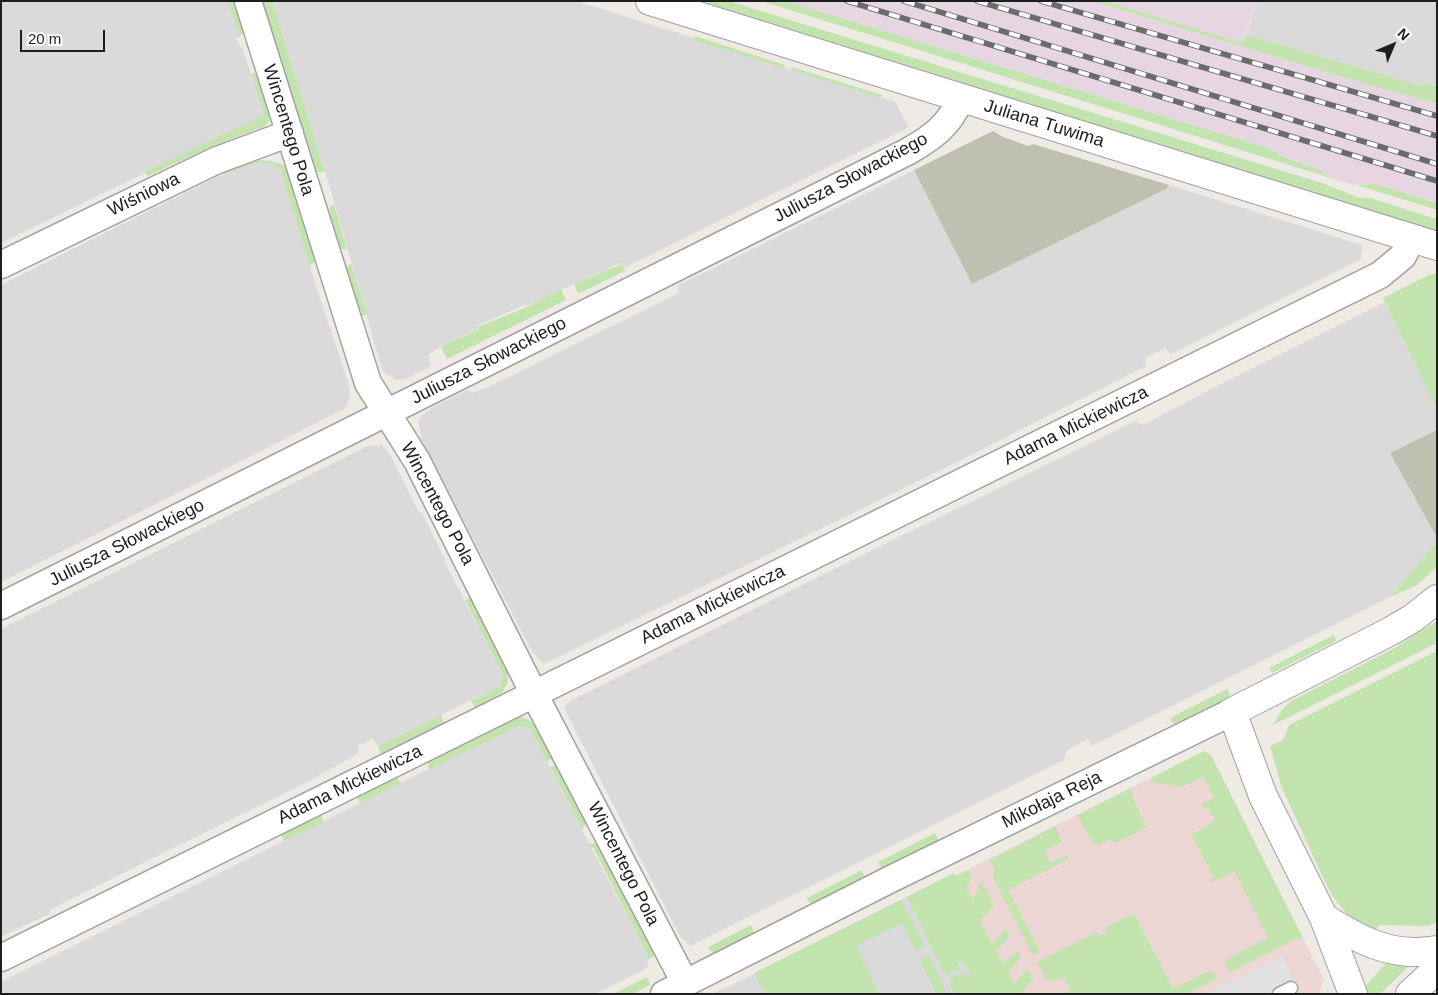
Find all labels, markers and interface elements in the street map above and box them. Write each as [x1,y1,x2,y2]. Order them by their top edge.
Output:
scale bar [22,20,108,52]
north arrow [1368,20,1418,70]
text: N [1394,25,1413,44]
text: 20 m [28,30,61,47]
street label: Wincentego Pola [258,62,318,198]
street label: Juliana Tuwima [981,95,1107,153]
street label: Juliusza Słowackiego [770,128,932,228]
street label: Wiśniowa [105,168,183,222]
street label: Juliusza Słowackiego [408,313,570,409]
street label: Adama Mickiewicza [1000,382,1152,470]
street label: Wincentego Pola [396,439,478,569]
street label: Juliusza Słowackiego [46,495,208,591]
street label: Adama Mickiewicza [637,561,789,649]
street label: Adama Mickiewicza [274,741,426,829]
street label: Mikołaja Reja [999,767,1105,833]
street label: Wincentego Pola [582,798,664,930]

